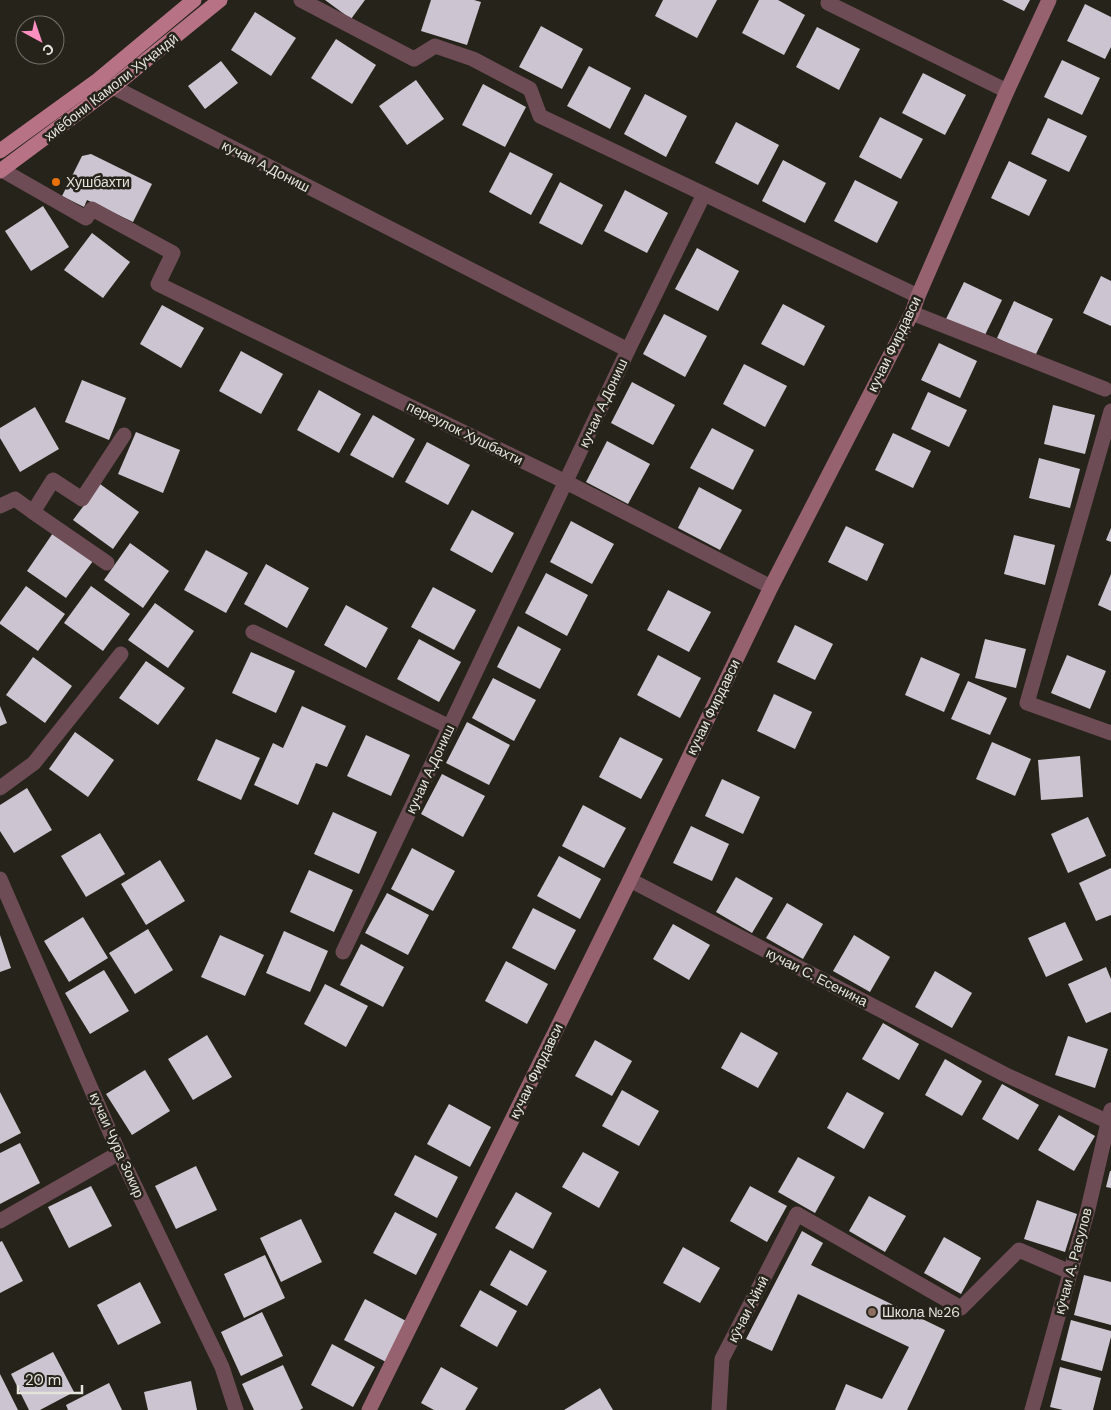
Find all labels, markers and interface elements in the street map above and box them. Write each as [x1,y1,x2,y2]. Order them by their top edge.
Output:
north arrow [15,15,65,65]
street label: хиёбони Камоли Хуҷандӣ [40,29,182,145]
text: С [39,40,58,60]
street label: кучаи А.Дониш [219,136,313,196]
place label: Хушбахти [66,173,130,191]
marker: Хушбахти [50,176,62,188]
street label: кучаи Фирдавси [863,293,925,395]
street label: кучаи А.Дониш [575,356,631,450]
street label: переулок Хушбахти [404,397,526,469]
street label: кучаи Фирдавси [682,656,744,758]
street label: кучаи А.Дониш [402,722,458,816]
street label: кучаи С. Есенина [763,944,871,1010]
street label: кучаи Фирдавси [505,1020,567,1122]
street label: кучаи Чура Зокир [86,1090,148,1201]
street label: кӯчаи А. Расулов [1050,1206,1096,1316]
street label: кӯчаи Айнӣ [724,1273,772,1345]
place label: Школа №26 [882,1303,960,1321]
marker: Школа №26 [866,1306,878,1318]
scale bar [18,1362,81,1394]
text: 20 m [25,1370,61,1390]

